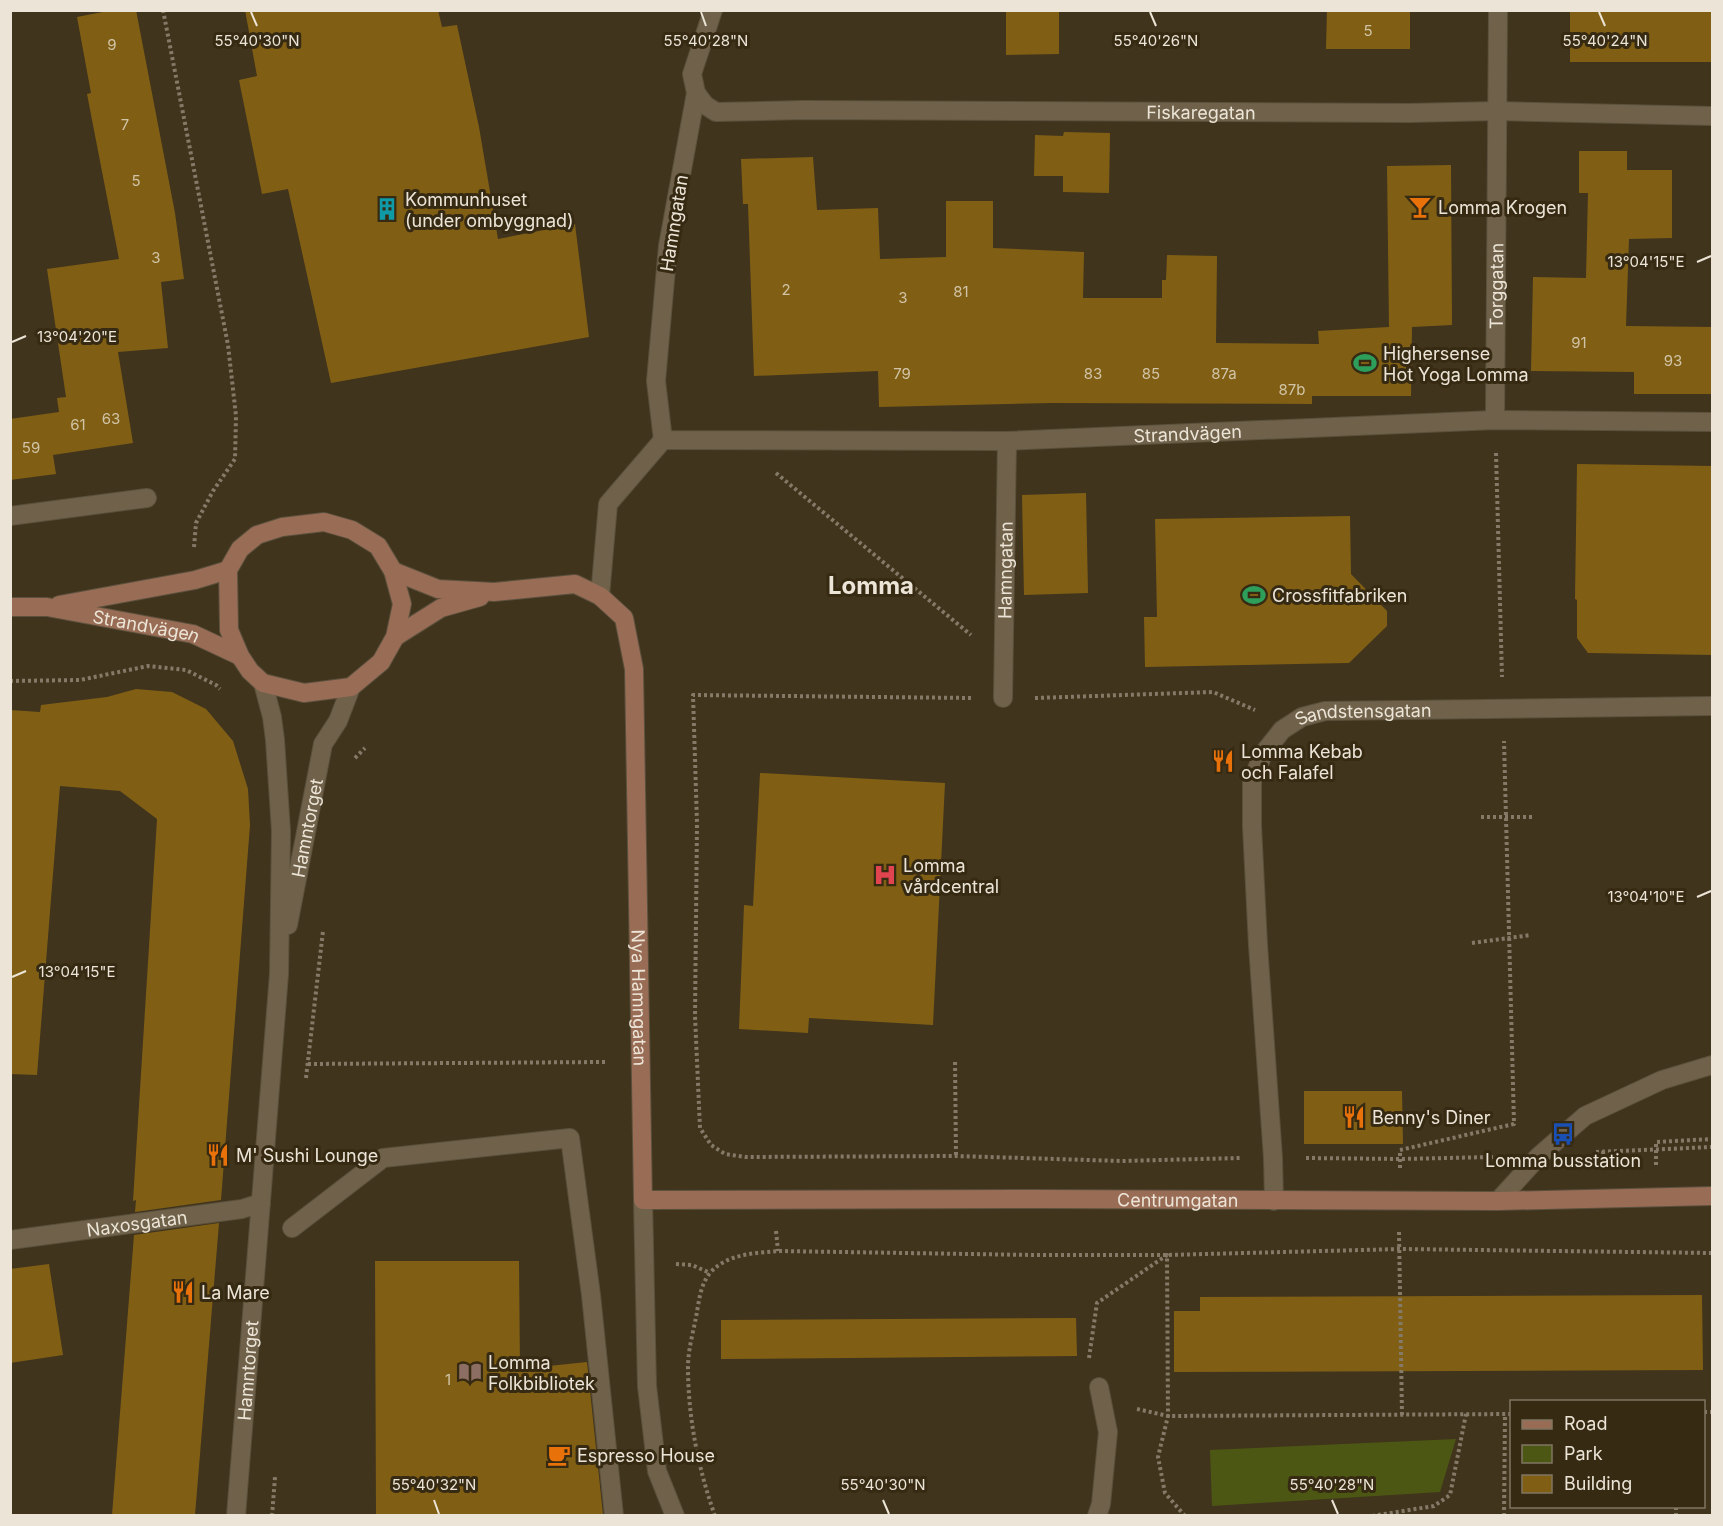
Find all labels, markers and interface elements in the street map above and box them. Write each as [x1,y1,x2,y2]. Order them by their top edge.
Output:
house number: 5 [1363,21,1373,40]
text: 55°40'30"N [214,31,300,50]
text: 55°40'28"N [664,31,748,50]
text: 55°40'26"N [1114,31,1198,50]
text: 55°40'24"N [1563,31,1647,50]
house number: 9 [107,35,117,54]
street label: Fiskaregatan [1146,101,1256,123]
house number: 7 [121,115,129,134]
house number: 5 [131,171,141,190]
street label: Hamngatan [656,173,692,273]
place label: Kommunhuset (under ombyggnad) [405,189,574,231]
bar icon: Lomma Krogen [1407,194,1433,220]
building icon: Kommunhuset (under ombyggnad) [374,196,400,222]
place label: Lomma Krogen [1438,197,1567,218]
street label: Torggatan [1485,243,1507,329]
house number: 3 [151,248,161,267]
text: 13°04'15"E [1608,252,1684,271]
house number: 2 [781,280,791,299]
house number: 81 [953,282,969,301]
house number: 3 [898,288,908,307]
text: 13°04'20"E [37,327,117,346]
house number: 91 [1571,333,1587,352]
place label: Highersense Hot Yoga Lomma [1383,343,1529,385]
sports icon: Highersense Hot Yoga Lomma [1352,350,1378,376]
house number: 93 [1664,351,1682,370]
house number: 79 [893,364,911,383]
house number: 83 [1084,364,1102,383]
house number: 85 [1142,364,1160,383]
house number: 87a [1211,364,1237,383]
house number: 87b [1279,380,1305,399]
house number: 63 [102,409,120,428]
house number: 61 [70,415,86,434]
street label: Strandvägen [1133,420,1242,446]
house number: 59 [22,438,40,457]
street label: Hamngatan [994,521,1016,619]
district label: Lomma [828,571,914,600]
sports icon: Crossfitfabriken [1241,582,1267,608]
place label: Crossfitfabriken [1272,585,1407,606]
street label: Strandvägen [91,605,204,646]
street label: Sandstensgatan [1291,699,1432,730]
place label: Lomma Kebab och Falafel [1241,741,1363,783]
restaurant icon: Lomma Kebab och Falafel [1210,748,1236,774]
street label: Hamntorget [287,776,327,879]
place label: Lomma vårdcentral [903,855,999,897]
hospital icon: Lomma vårdcentral [872,862,898,888]
text: 13°04'10"E [1607,887,1685,906]
street label: Nya Hamngatan [628,929,651,1066]
text: 13°04'15"E [39,962,115,981]
restaurant icon: Benny's Diner [1341,1104,1367,1130]
place label: Benny's Diner [1372,1107,1491,1128]
bus stop icon: Lomma busstation [1550,1121,1576,1147]
restaurant icon: M' Sushi Lounge [205,1142,231,1168]
place label: M' Sushi Lounge [236,1145,378,1166]
place label: Lomma busstation [1485,1150,1641,1171]
street label: Centrumgatan [1117,1189,1238,1210]
street label: Naxosgatan [85,1206,188,1240]
restaurant icon: La Mare [170,1279,196,1305]
place label: La Mare [201,1282,270,1303]
street label: Hamntorget [233,1319,262,1421]
place label: Lomma Folkbibliotek [488,1352,595,1394]
library icon: Lomma Folkbibliotek [457,1359,483,1385]
house number: 1 [445,1370,451,1389]
legend [1510,1400,1705,1508]
text: Road [1564,1413,1607,1434]
cafe icon: Espresso House [546,1442,572,1468]
text: Park [1564,1443,1603,1464]
place label: Espresso House [577,1445,715,1466]
text: Building [1564,1473,1632,1494]
text: 55°40'32"N [392,1475,476,1494]
text: 55°40'30"N [840,1475,926,1494]
text: 55°40'28"N [1290,1475,1374,1494]

